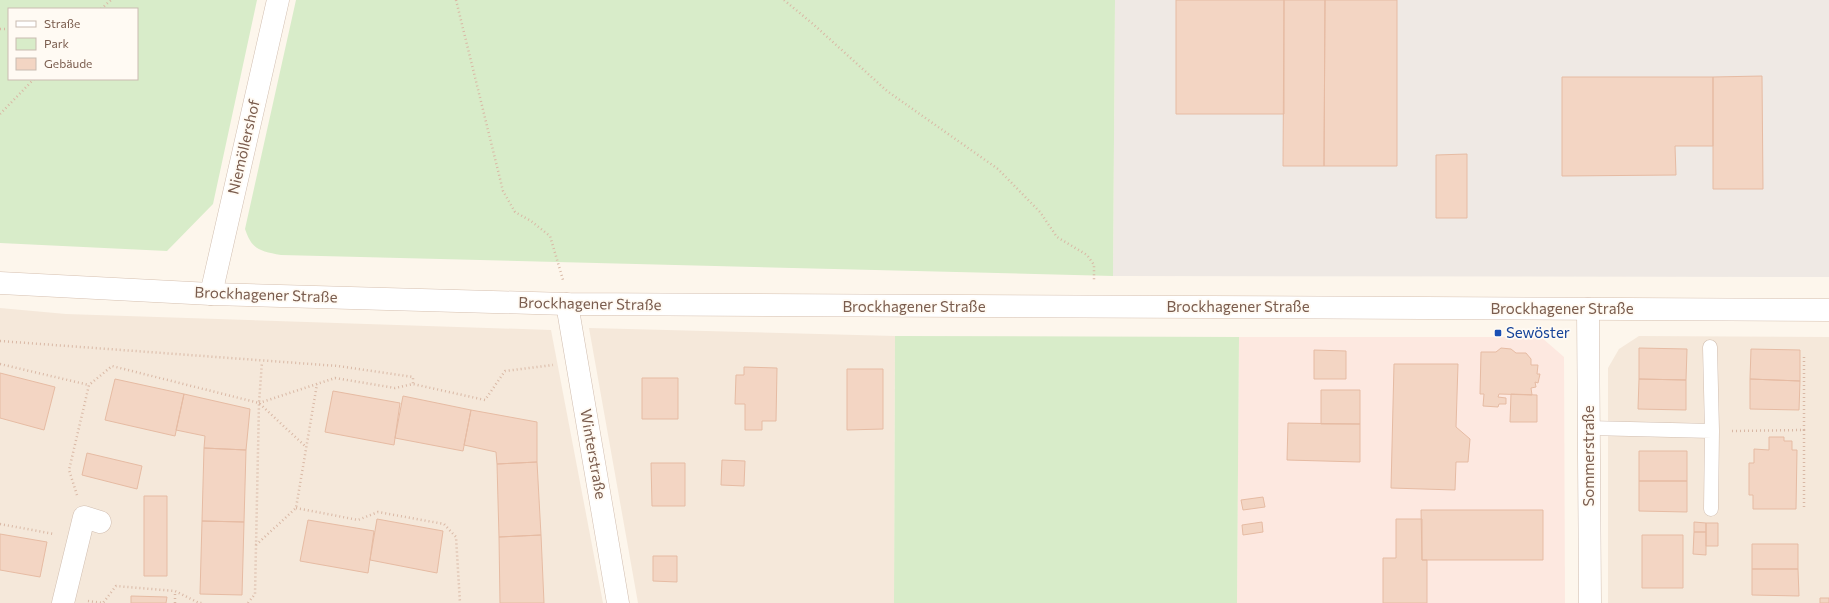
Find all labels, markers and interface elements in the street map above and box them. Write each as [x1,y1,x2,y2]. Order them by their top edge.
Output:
legend [8,8,138,80]
text: Straße [44,16,80,30]
text: Park [44,36,70,50]
text: Gebäude [44,56,92,70]
street label: Niemöllershof [223,98,263,196]
street label: Brockhagener Straße [194,283,338,305]
street label: Brockhagener Straße [518,293,662,313]
street label: Brockhagener Straße [842,297,986,315]
street label: Brockhagener Straße [1166,297,1310,315]
street label: Brockhagener Straße [1490,299,1634,317]
place label: Sewöster [1506,323,1570,341]
marker: Sewöster [1493,328,1503,338]
street label: Sommerstraße [1579,405,1597,507]
street label: Winterstraße [577,407,611,500]

